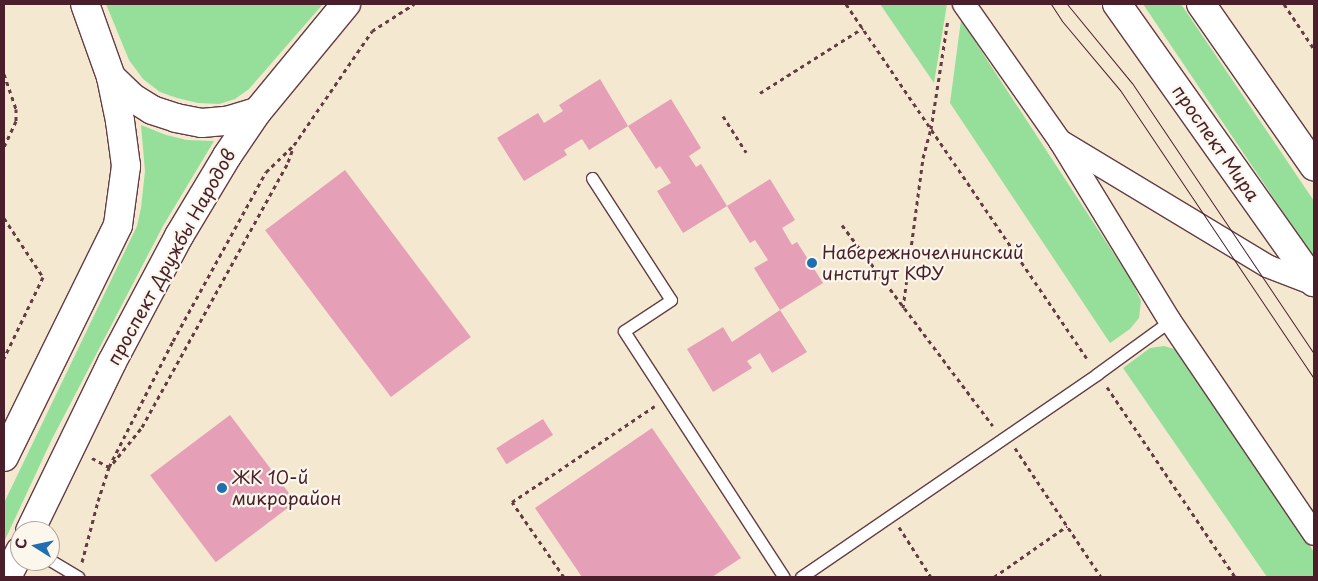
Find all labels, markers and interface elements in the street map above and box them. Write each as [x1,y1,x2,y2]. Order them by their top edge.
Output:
street label: проспект Мира [1168,80,1264,206]
street label: проспект Дружбы Народов [102,145,240,369]
place label: Набережночелнинский институт КФУ [822,242,1024,284]
marker: Набережночелнинский институт КФУ [806,257,818,269]
place label: ЖК 10-й микрорайон [232,467,341,509]
marker: ЖК 10-й микрорайон [216,482,228,494]
north arrow [10,521,60,571]
text: С [9,536,32,550]

